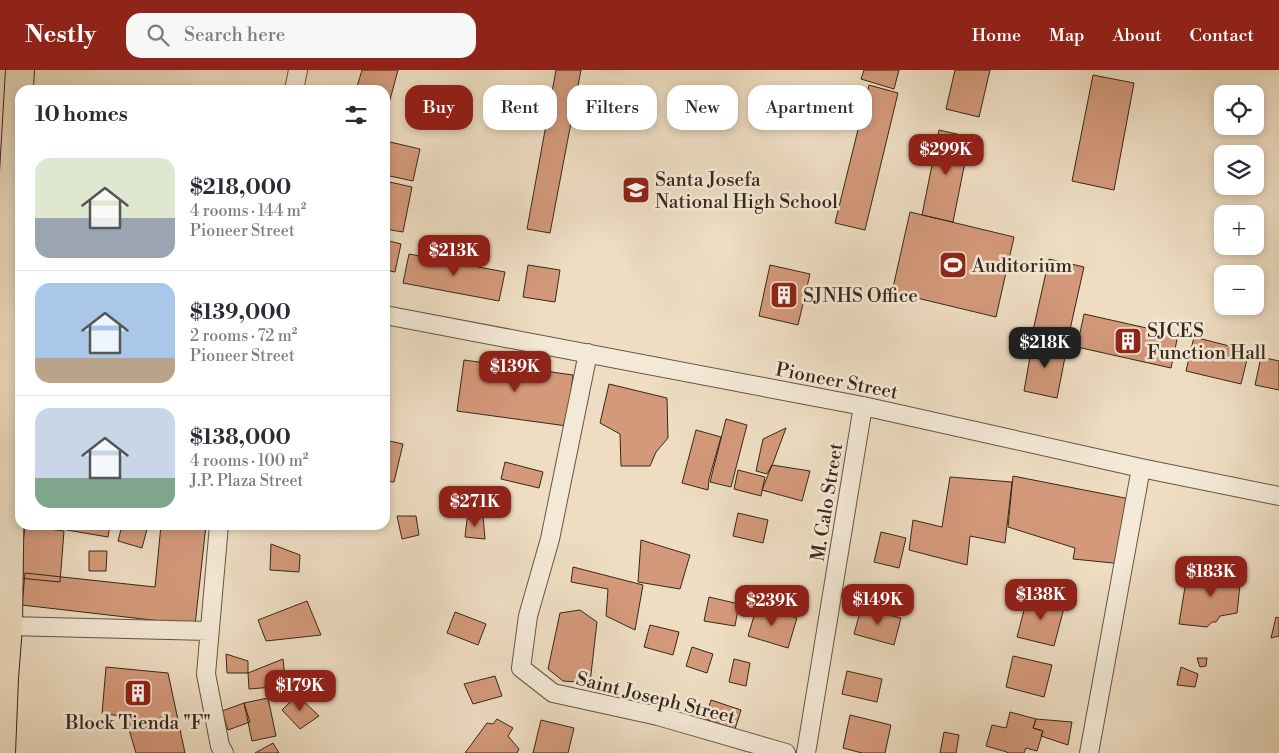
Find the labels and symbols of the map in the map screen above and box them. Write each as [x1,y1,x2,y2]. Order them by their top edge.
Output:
pin: $299K [911,134,981,176]
place label: Santa Josefa National High School [655,168,838,214]
school or university icon: Santa Josefa National High School [621,175,651,205]
pin: $213K [419,234,489,277]
sports icon: Auditorium [938,250,968,280]
place label: Auditorium [971,254,1072,278]
building icon: SJNHS Office [769,280,799,310]
place label: SJNHS Office [803,284,918,308]
place label: SJCES Function Hall [1147,319,1266,365]
pin: $218K [1010,326,1080,369]
building icon: SJCES Function Hall [1113,326,1143,356]
pin: $139K [480,350,550,393]
street label: Pioneer Street [774,357,900,405]
street label: M. Calo Street [806,441,848,563]
pin: $271K [440,486,510,528]
pin: $183K [1176,556,1246,598]
pin: $138K [1006,578,1076,621]
pin: $239K [737,584,807,627]
pin: $149K [843,584,913,626]
street label: Saint Joseph Street [574,667,738,729]
pin: $179K [265,670,335,712]
building icon: Block Tienda "F" [123,678,153,708]
place label: Block Tienda "F" [64,711,211,735]

